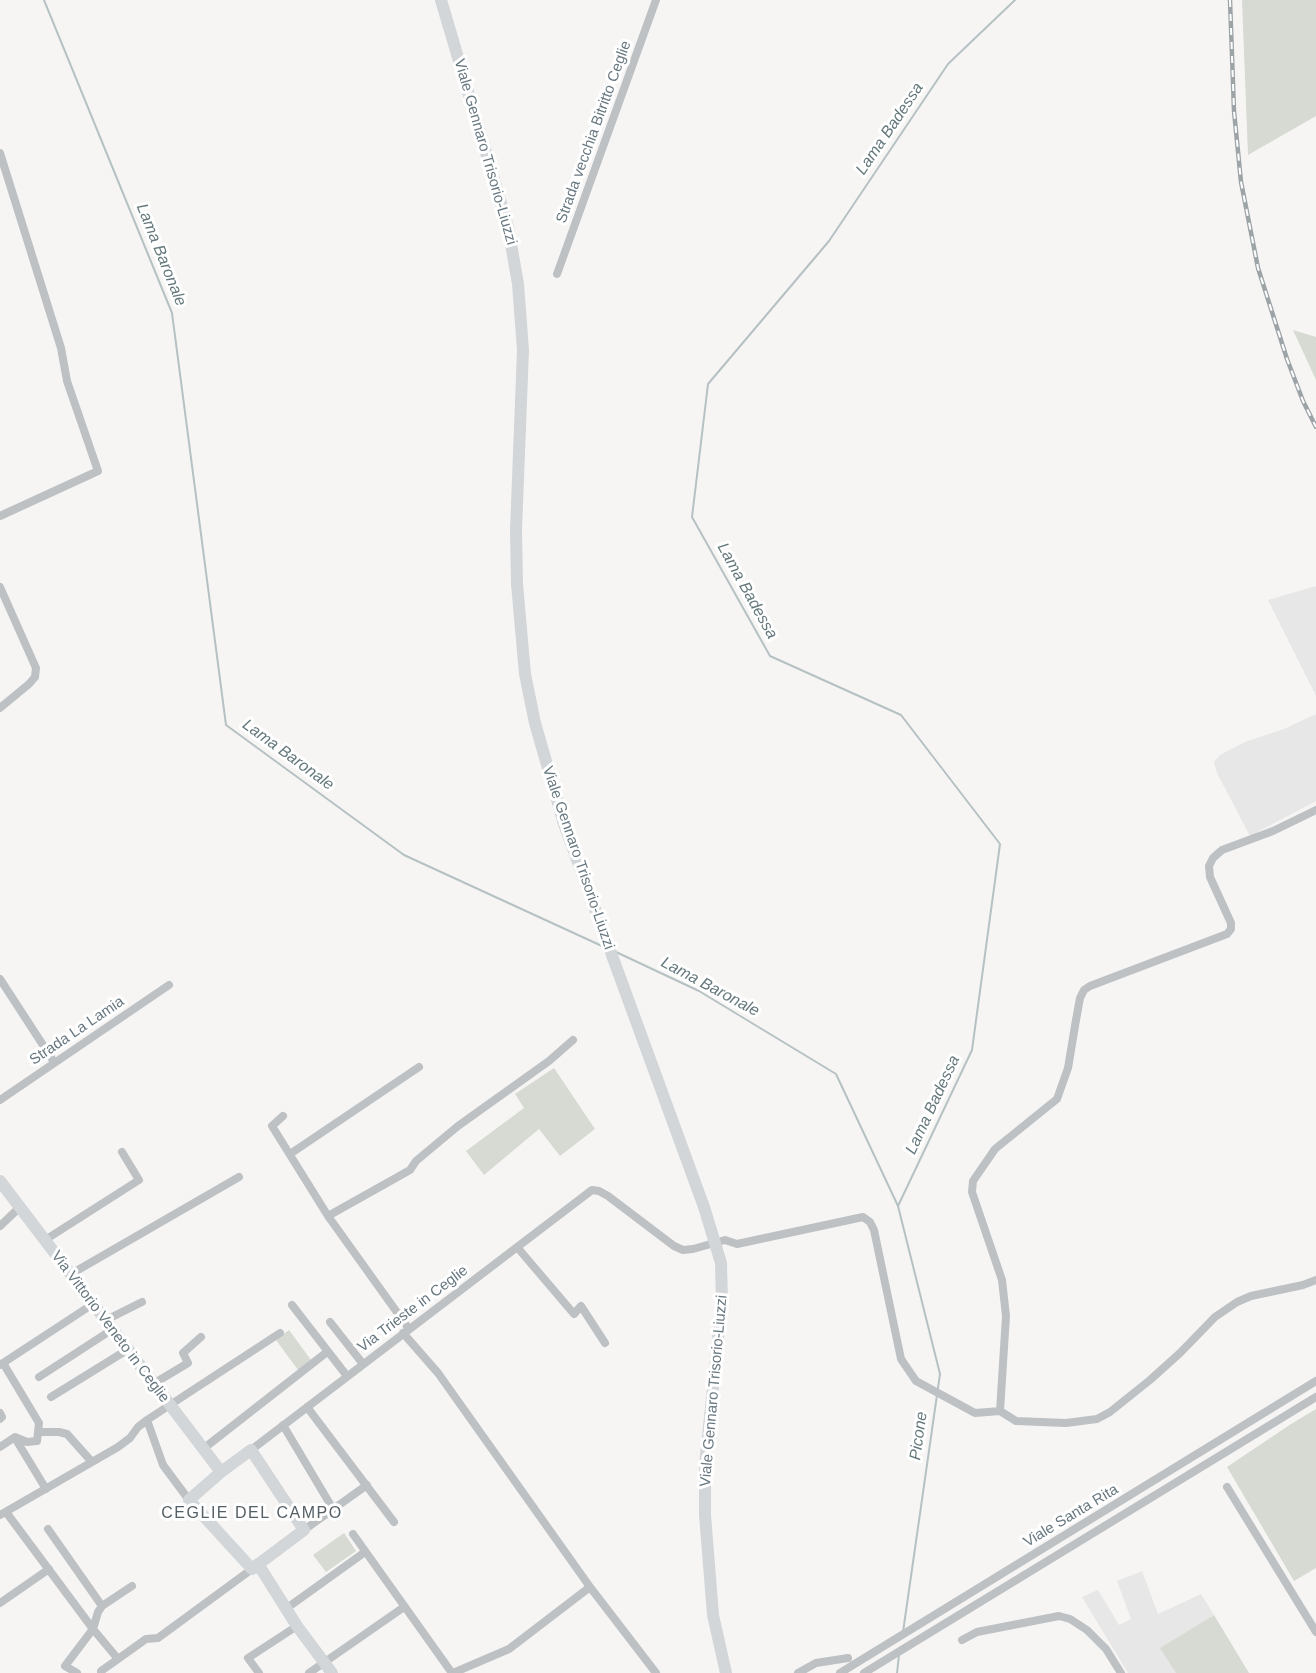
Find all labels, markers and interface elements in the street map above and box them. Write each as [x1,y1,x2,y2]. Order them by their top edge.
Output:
street label: Strada vecchia Bitritto Ceglie [553,38,635,226]
street label: Viale Gennaro Trisorio-Liuzzi [450,57,520,247]
water label: Lama Badessa [852,79,928,179]
water label: Lama Baronale [132,201,190,309]
water label: Lama Badessa [713,540,781,642]
water label: Lama Baronale [238,715,338,795]
street label: Viale Gennaro Trisorio-Liuzzi [538,764,618,952]
water label: Lama Baronale [658,953,762,1021]
street label: Strada La Lamia [26,993,128,1069]
water label: Lama Badessa [902,1053,964,1157]
street label: Via Vittorio Veneto in Ceglie [47,1248,173,1406]
street label: Via Trieste in Ceglie [354,1262,472,1356]
street label: Viale Gennaro Trisorio-Liuzzi [697,1294,731,1488]
water label: Picone [906,1410,932,1462]
street label: Viale Santa Rita [1020,1481,1122,1551]
district label: CEGLIE DEL CAMPO [161,1504,343,1524]

